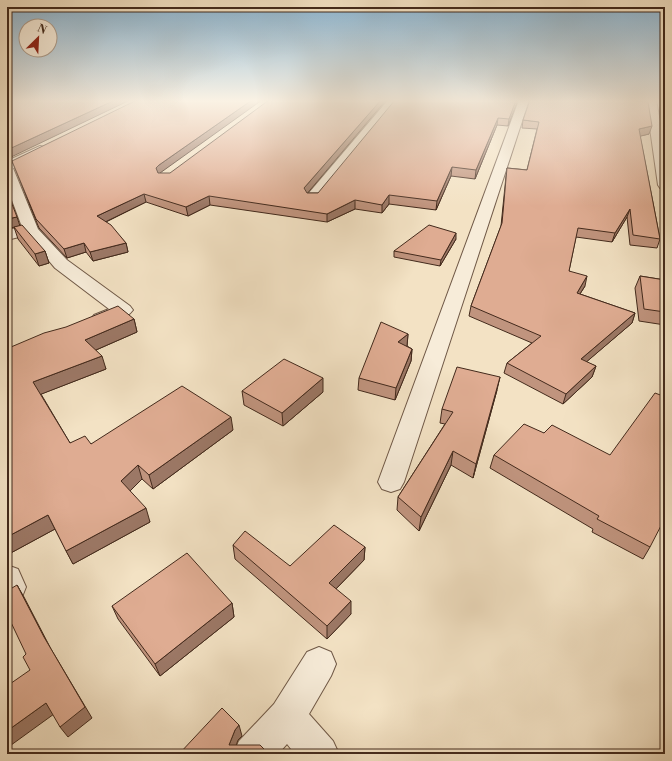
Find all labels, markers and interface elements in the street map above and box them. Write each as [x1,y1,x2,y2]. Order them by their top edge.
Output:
north arrow [18,18,58,58]
text: N [35,22,49,38]

